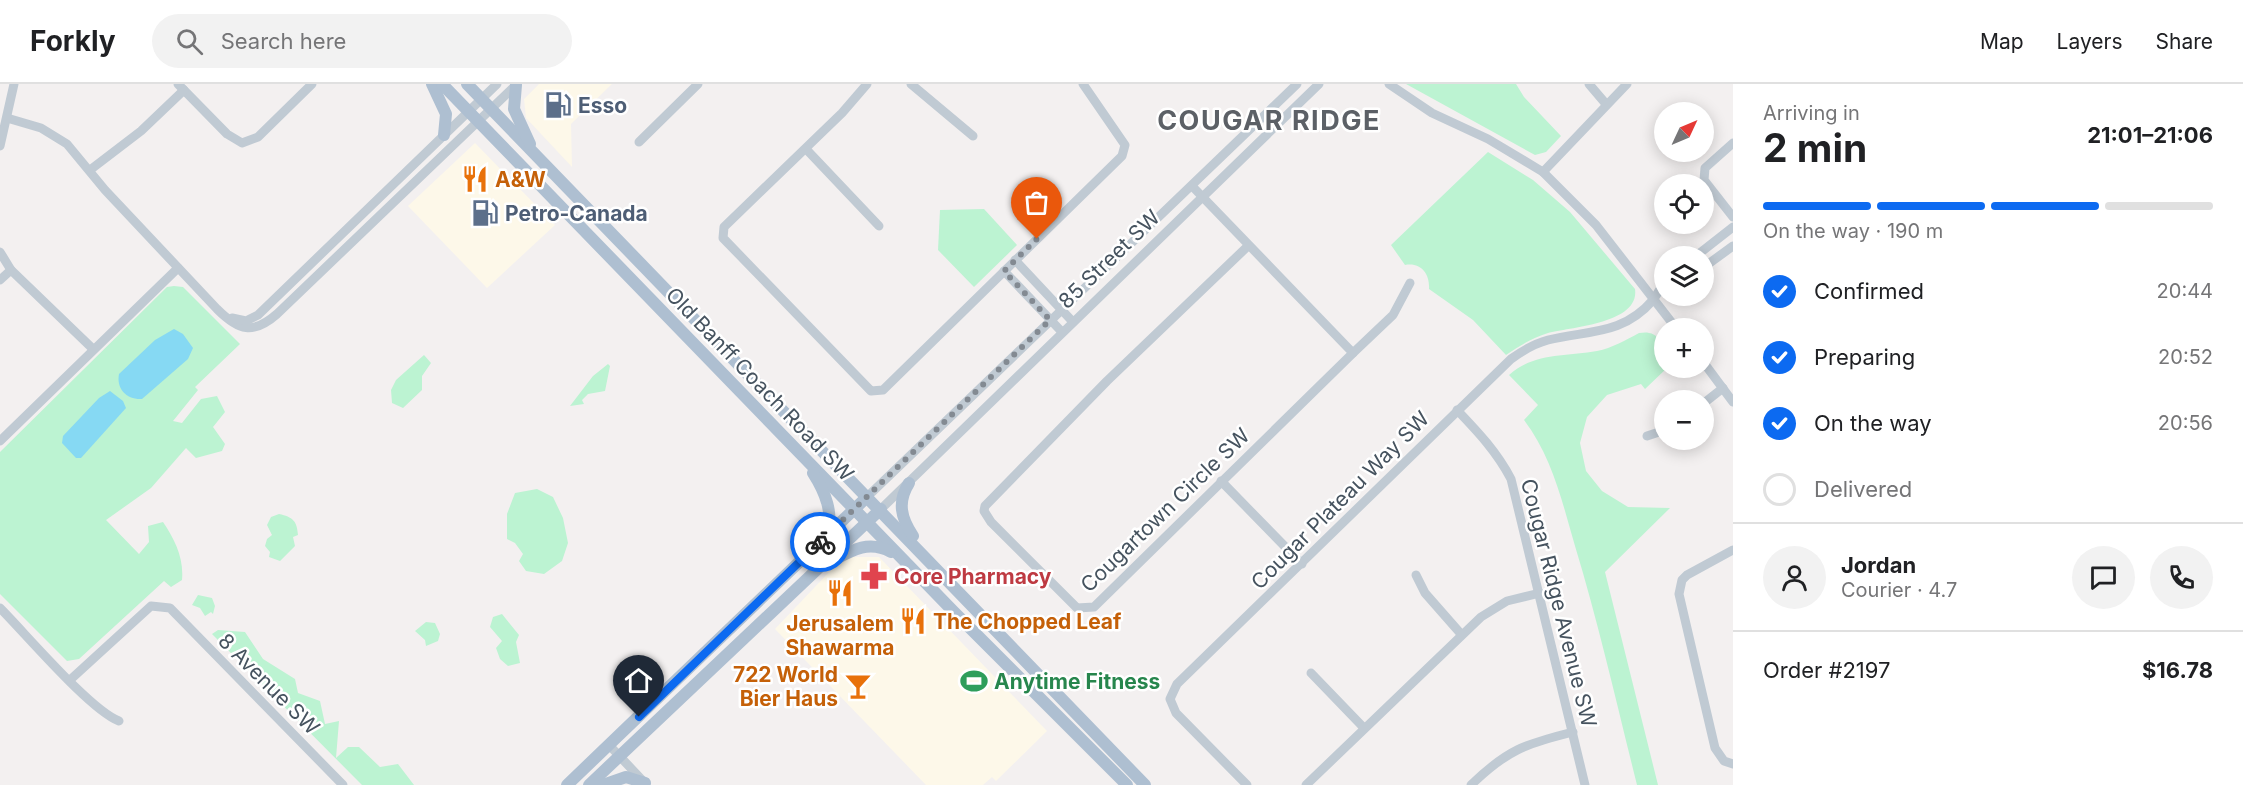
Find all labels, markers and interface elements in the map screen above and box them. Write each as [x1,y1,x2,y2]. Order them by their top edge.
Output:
search box [152,14,572,68]
text: Forkly [30,24,116,58]
icon: search [173,25,206,58]
text: Search here [221,28,346,54]
text: Map [1980,29,2024,54]
text: Layers [2057,29,2123,54]
text: Share [2156,29,2213,54]
fuel station icon: Esso [543,90,573,120]
place label: Esso [578,93,627,118]
text: Arriving in [1763,101,1860,125]
north arrow [1654,102,1714,162]
map controls [1654,102,1714,450]
district label: COUGAR RIDGE [1157,104,1381,137]
text: 21:01–21:06 [2087,122,2213,148]
text: 2 min [1763,124,1867,171]
restaurant icon: A&W [460,164,490,194]
place label: A&W [495,167,546,192]
button: locate [1654,174,1714,234]
pin [1011,177,1062,239]
icon: bag [1020,186,1053,219]
fuel station icon: Petro-Canada [470,198,500,228]
place label: Petro-Canada [505,201,648,226]
street label: 85 Street SW [1053,204,1165,313]
text: On the way · 190 m [1763,219,1943,243]
button: layers [1654,246,1714,306]
icon: check [1763,275,1796,308]
text: Confirmed [1814,278,1924,304]
text: 20:44 [2157,279,2213,303]
street label: Old Banff Coach Road SW [661,282,859,486]
button: + [1654,318,1714,378]
icon: check [1763,341,1796,374]
text: Preparing [1814,344,1915,370]
text: 20:52 [2158,345,2213,369]
button: − [1654,390,1714,450]
street label: Cougar Plateau Way SW [1246,406,1434,594]
icon: check [1763,407,1796,440]
text: On the way [1814,410,1932,436]
text: 20:56 [2158,411,2213,435]
street label: Cougartown Circle SW [1075,423,1255,597]
street label: Cougar Ridge Avenue SW [1516,476,1602,730]
text: Delivered [1814,476,1912,502]
courier [790,512,850,572]
icon: bike [804,526,837,559]
button: person [1763,546,1826,609]
button: chat [2072,546,2135,609]
button: phone [2150,546,2213,609]
text: Jordan [1841,552,1916,578]
pharmacy icon: Core Pharmacy [859,561,889,591]
place label: Core Pharmacy [894,564,1052,589]
restaurant icon: Jerusalem Shawarma [825,578,855,608]
text: Courier · 4.7 [1841,578,1957,602]
restaurant icon: The Chopped Leaf [898,606,928,636]
place label: The Chopped Leaf [933,609,1122,634]
place label: Jerusalem Shawarma [785,611,895,660]
street label: 8 Avenue SW [213,628,325,740]
pin [613,655,664,717]
text: Order #2197 [1763,657,1890,683]
text: $16.78 [2142,657,2213,683]
place label: 722 World Bier Haus [733,662,838,711]
icon: home [622,664,655,697]
sports icon: Anytime Fitness [959,666,989,696]
place label: Anytime Fitness [994,669,1160,694]
bar icon: 722 World Bier Haus [843,671,873,701]

